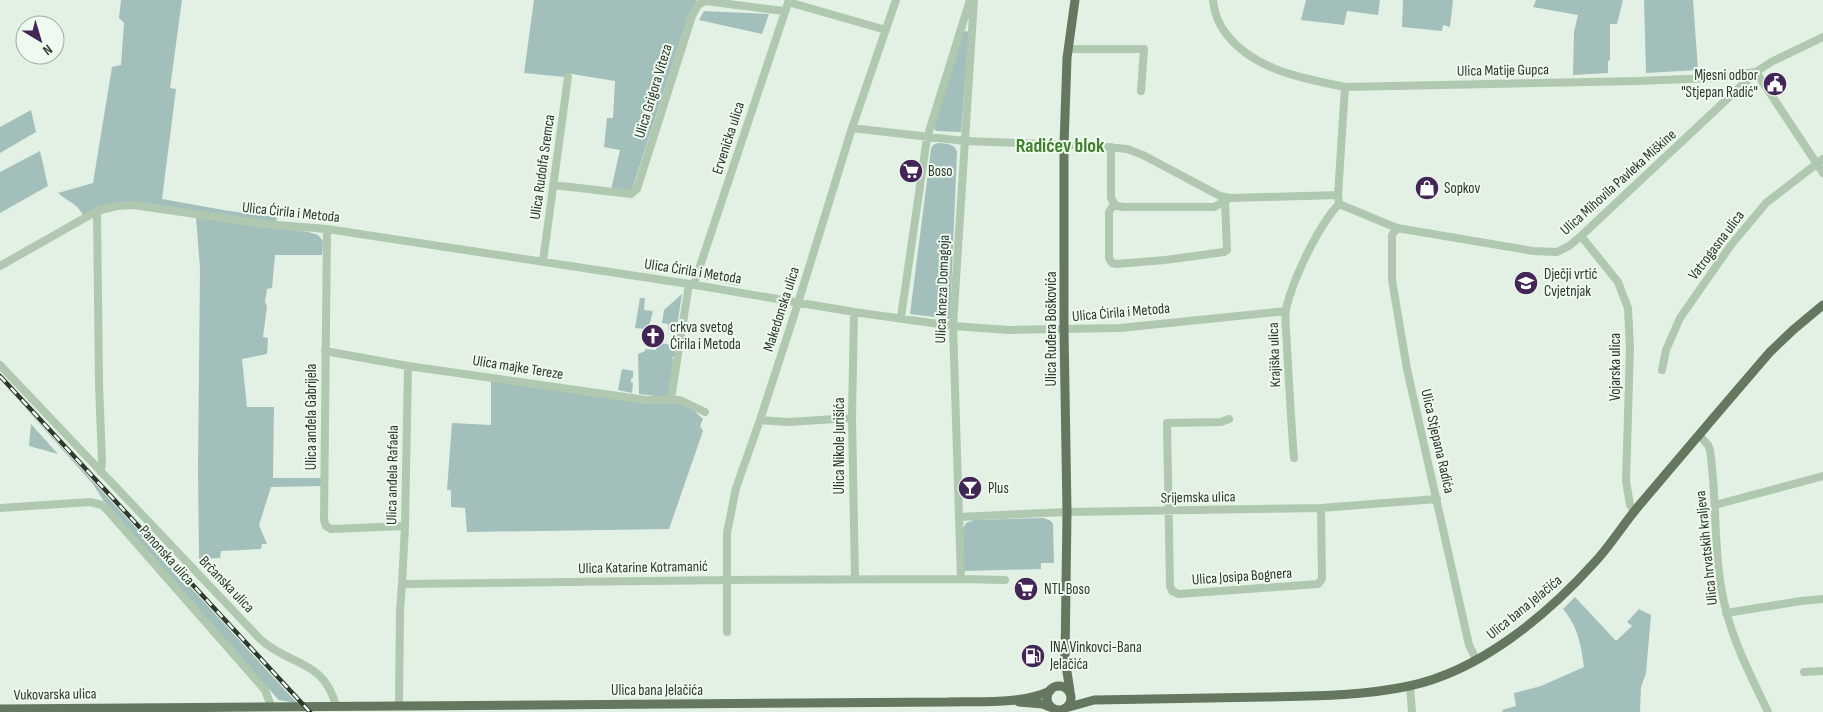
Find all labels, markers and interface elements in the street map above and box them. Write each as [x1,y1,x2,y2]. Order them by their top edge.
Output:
north arrow [15,15,65,65]
text: N [40,41,56,59]
street label: Ulica Grigora Viteza [630,42,677,141]
street label: Ulica Matije Gupca [1457,60,1549,81]
place label: Mjesni odbor "Stjepan Radić" [1681,66,1759,102]
public building icon: Mjesni odbor "Stjepan Radić" [1762,71,1788,97]
street label: Ervenička ulica [708,99,749,177]
street label: Ulica Rudolfa Sremca [526,113,559,221]
street label: Ulica Mihovila Pavleka Miškine [1556,125,1680,239]
district label: Radićev blok [1016,134,1105,158]
supermarket icon: Boso [898,158,924,184]
place label: Boso [928,162,953,181]
shop icon: Sopkov [1414,175,1440,201]
place label: Sopkov [1444,179,1480,198]
street label: Ulica Ćirila i Metoda [241,198,341,227]
street label: Vatrogasna ulica [1684,207,1749,284]
street label: Ulica kneza Domagoja [931,234,954,344]
street label: Ulica Ćirila i Metoda [643,254,743,289]
street label: Makedonska ulica [759,264,804,354]
place label: Dječji vrtić Cvjetnjak [1544,265,1598,301]
school or university icon: Dječji vrtić Cvjetnjak [1513,270,1539,296]
street label: Ulica Ruđera Boškovića [1042,271,1061,387]
street label: Ulica Ćirila i Metoda [1071,299,1171,326]
place label: crkva svetog Ćirila i Metoda [670,318,741,354]
street label: Krajiška ulica [1264,322,1285,388]
church icon: crkva svetog Ćirila i Metoda [640,323,666,349]
street label: Vojarska ulica [1606,333,1625,401]
street label: Ulica majke Tereze [471,351,565,384]
street label: Ulica anđela Gabrijela [302,364,321,470]
street label: Ulica Stjepana Radića [1416,387,1459,495]
street label: Ulica Nikole Jurišića [830,397,849,494]
street label: Ulica anđela Rafaela [382,425,403,525]
bar icon: Plus [957,475,983,501]
place label: Plus [988,479,1009,498]
street label: Srijemska ulica [1160,487,1236,508]
street label: Ulica hrvatskih kraljeva [1691,489,1722,606]
street label: Panonska ulica [135,521,199,589]
street label: Brčanska ulica [195,552,259,617]
street label: Ulica Katarine Kotramanić [578,557,708,578]
street label: Ulica Josipa Bognera [1191,564,1293,589]
street label: Ulica bana Jelačića [1483,571,1566,644]
supermarket icon: NTL Boso [1013,576,1039,602]
place label: NTL Boso [1044,580,1090,599]
place label: INA Vinkovci-Bana Jelačića [1049,638,1142,674]
fuel station icon: INA Vinkovci-Bana Jelačića [1020,643,1046,669]
street label: Ulica bana Jelačića [611,681,703,700]
street label: Vukovarska ulica [13,684,97,705]

